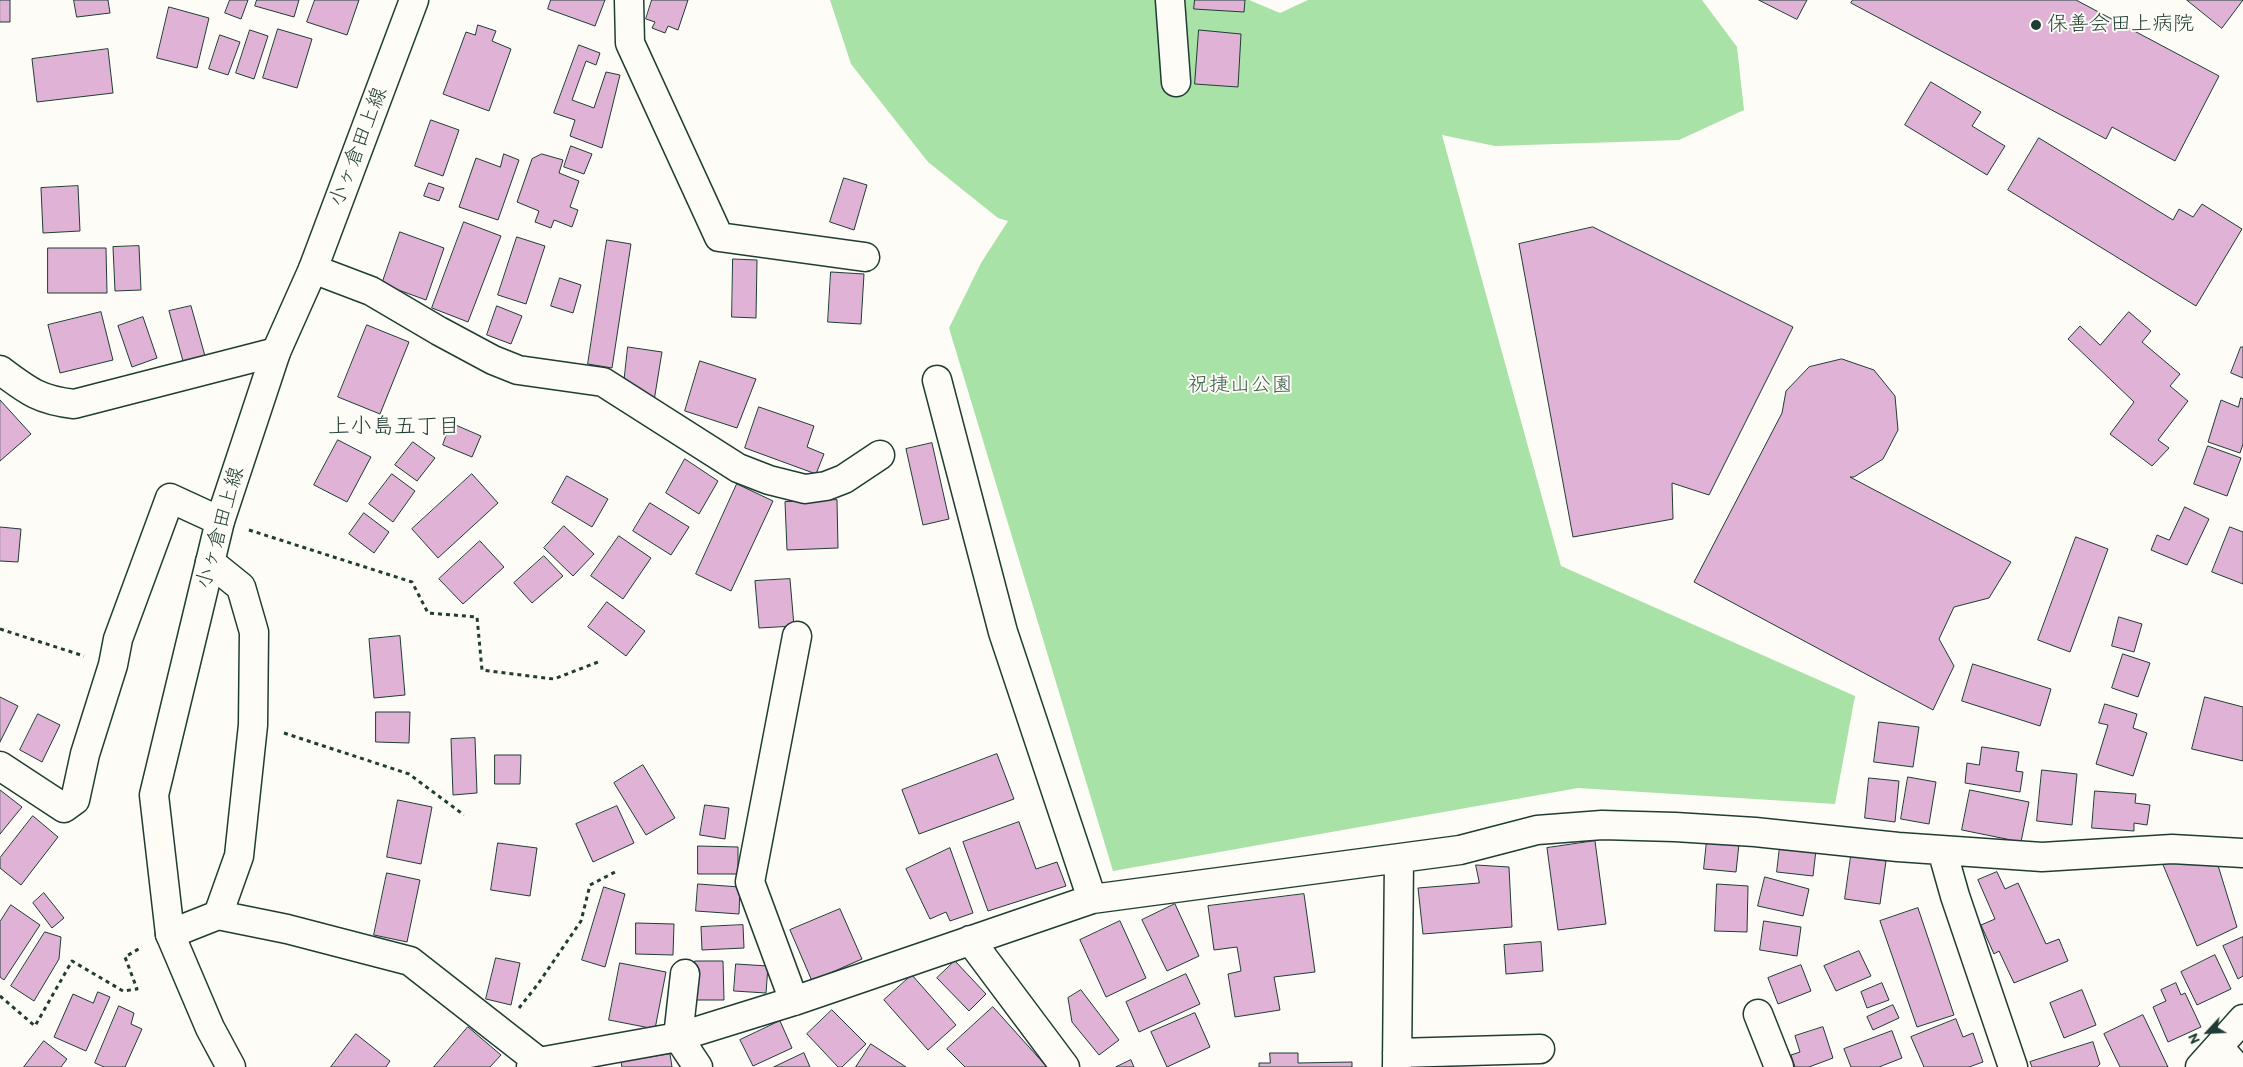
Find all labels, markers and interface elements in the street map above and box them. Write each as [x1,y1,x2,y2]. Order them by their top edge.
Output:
place label: 保善会田上病院 [2047,12,2194,38]
marker: 保善会田上病院 [2029,18,2043,32]
street label: 小ヶ倉田上線 [325,84,393,210]
park label: 祝捷山公園 [1188,373,1292,399]
district label: 上小島五丁目 [328,414,460,440]
street label: 小ヶ倉田上線 [192,464,250,592]
north arrow [2183,1007,2233,1057]
text: N [2184,1031,2204,1046]

